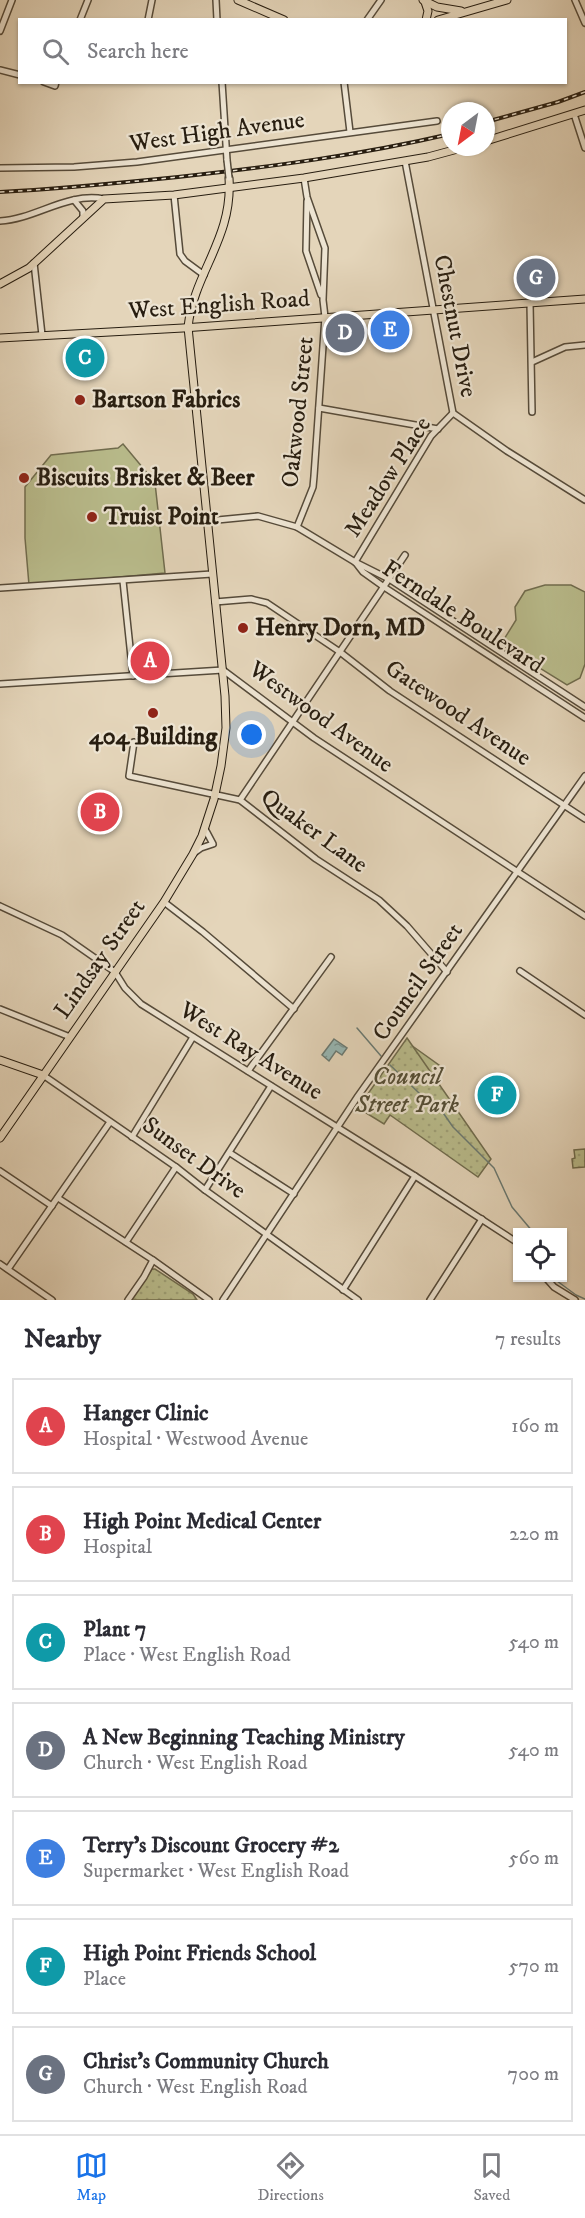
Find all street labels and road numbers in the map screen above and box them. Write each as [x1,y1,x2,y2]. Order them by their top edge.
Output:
street label: West High Avenue [126,105,307,159]
street label: Chestnut Drive [427,252,484,400]
street label: West English Road [126,284,311,326]
street label: Oakwood Street [275,335,321,489]
street label: Meadow Place [338,411,438,543]
street label: Ferndale Boulevard [376,554,550,680]
street label: Gatewood Avenue [379,653,537,773]
street label: Westwood Avenue [242,654,399,780]
street label: Quaker Lane [255,782,373,880]
street label: Lindsay Street [48,893,152,1025]
street label: Council Street [366,917,470,1047]
street label: West Ray Avenue [173,994,328,1107]
street label: Sunset Drive [136,1110,252,1206]

